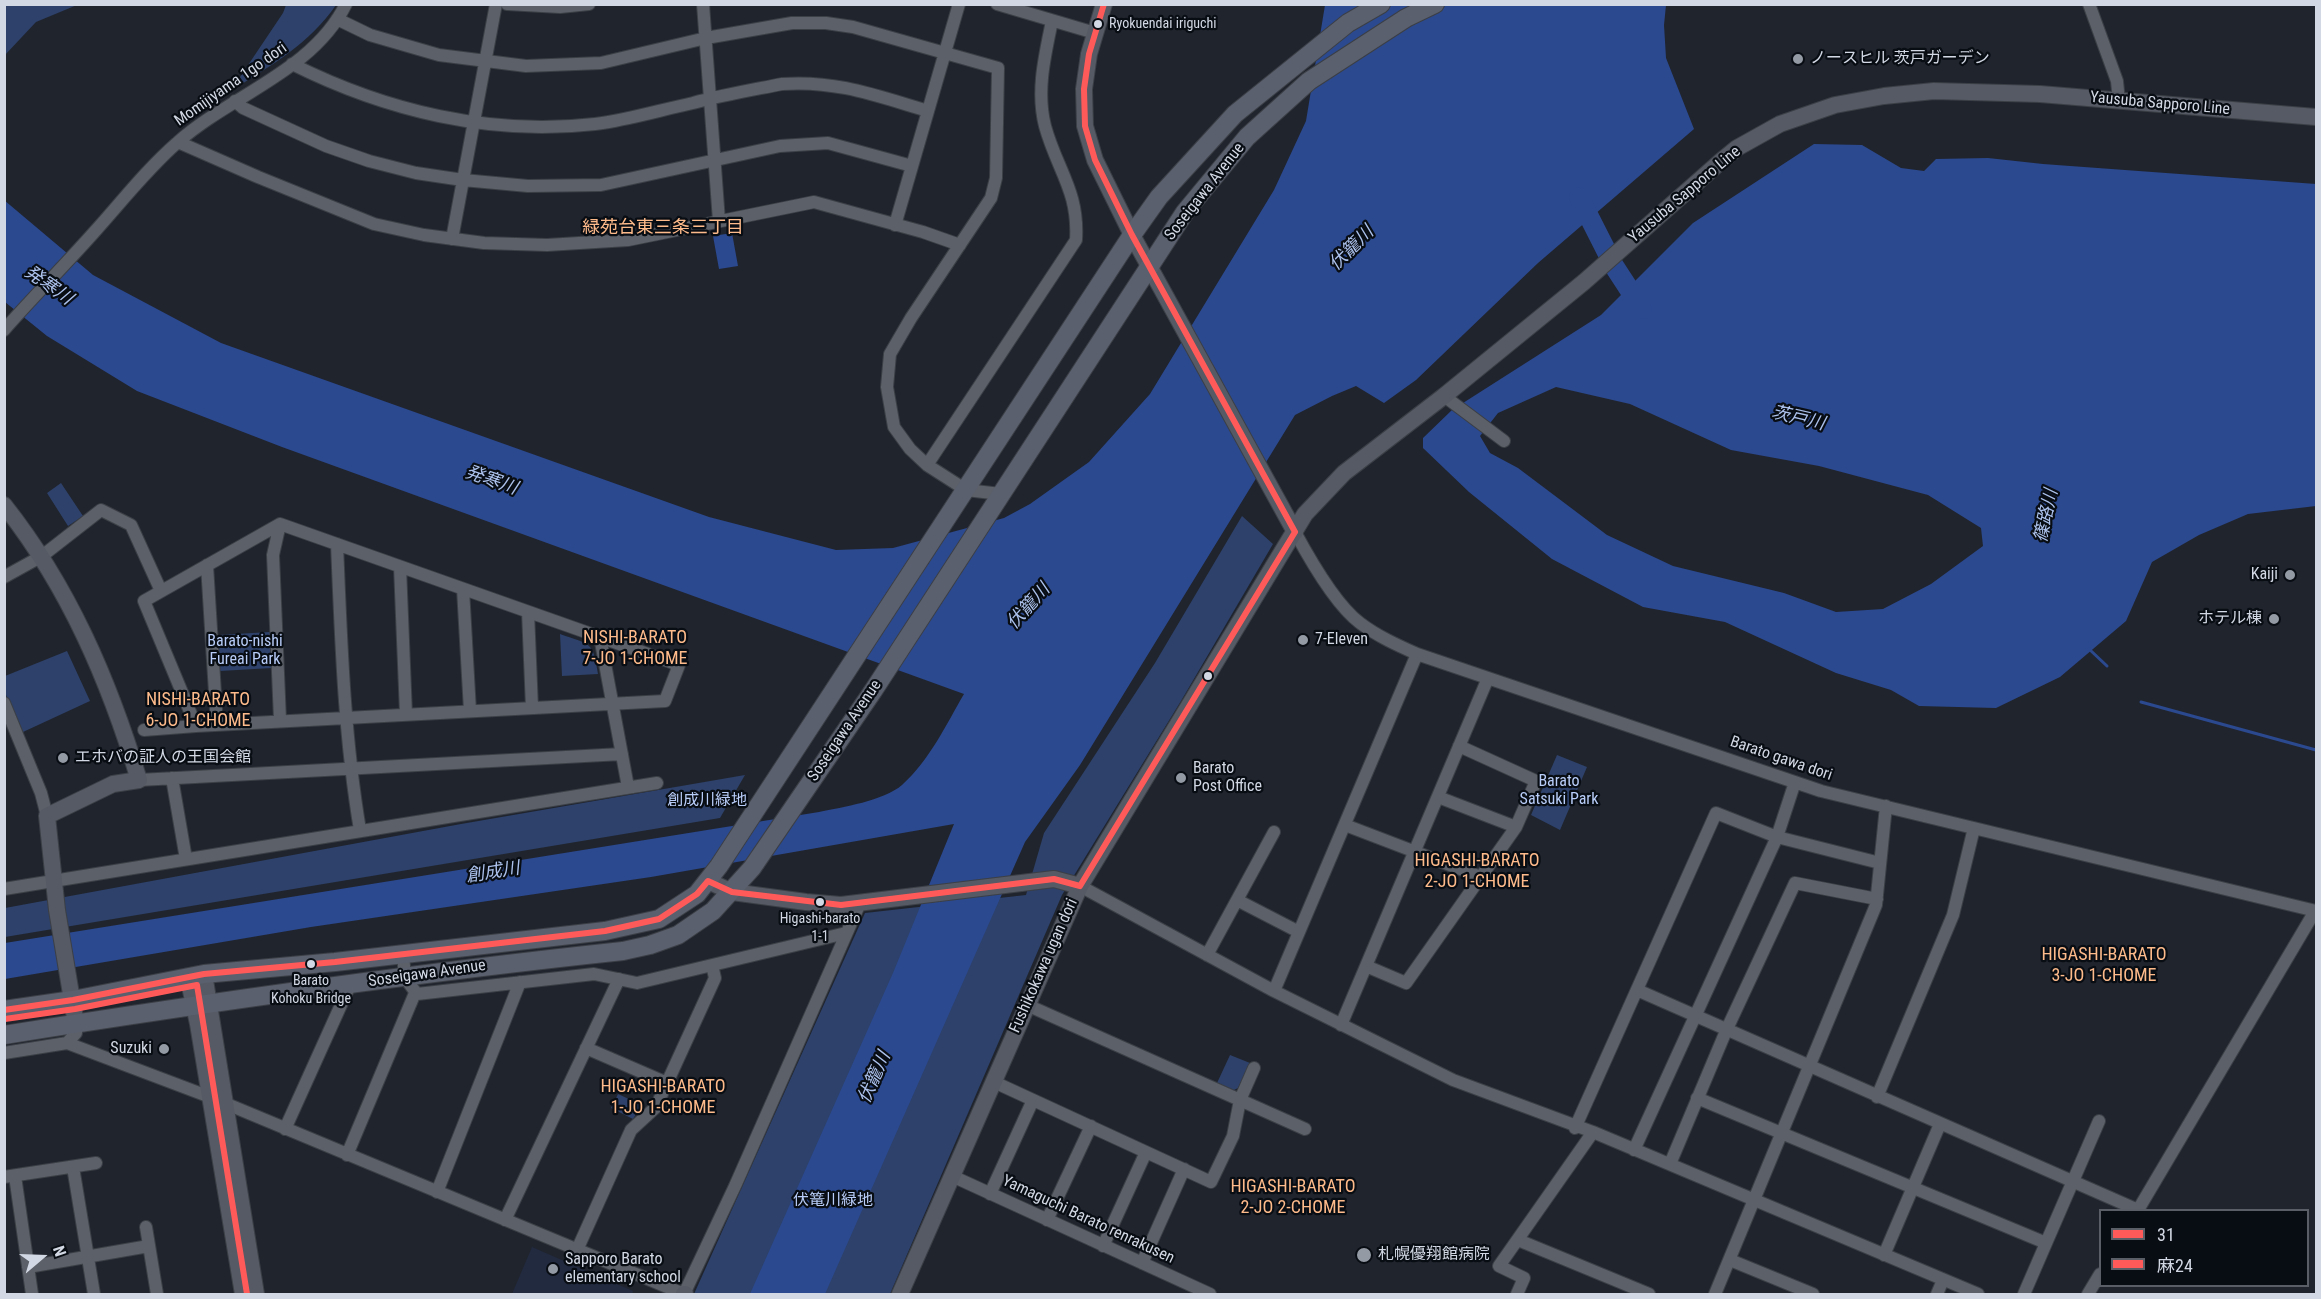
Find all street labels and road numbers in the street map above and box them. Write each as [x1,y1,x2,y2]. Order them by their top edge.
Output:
street label: Momijiyama 1go dori [171,39,291,131]
street label: Yausuba Sapporo Line [2089,88,2231,120]
street label: Soseigawa Avenue [1161,140,1249,244]
street label: Yausuba Sapporo Line [1625,143,1745,247]
street label: Soseigawa Avenue [804,677,886,785]
street label: Barato gawa dori [1727,733,1835,785]
street label: Fushikokawa ugan dori [1006,896,1082,1036]
street label: Soseigawa Avenue [367,956,487,992]
street label: Yamaguchi Barato renrakusen [999,1172,1177,1268]

